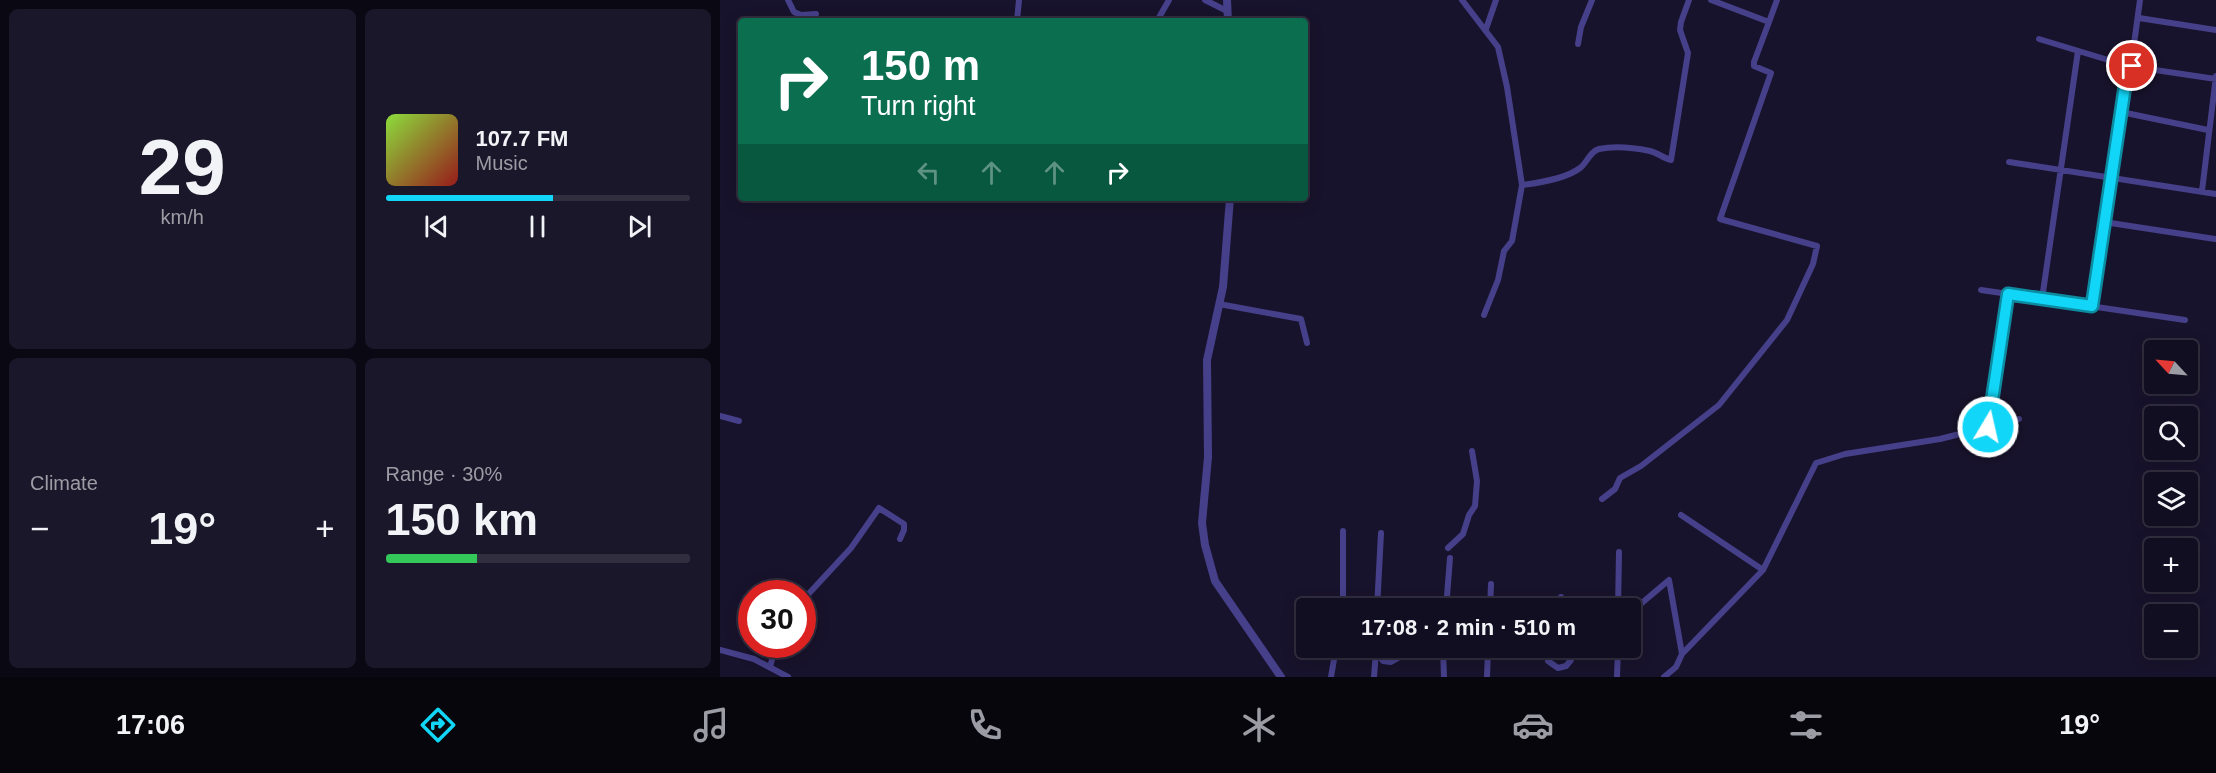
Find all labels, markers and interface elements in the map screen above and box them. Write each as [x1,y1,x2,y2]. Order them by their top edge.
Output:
pin [2106,40,2157,91]
icon: right [762,42,840,120]
text: 150 m [861,42,980,89]
icon: arrive [2115,49,2148,82]
text: Turn right [861,91,976,121]
text: 29 [139,123,226,211]
text: 107.7 FM [476,126,568,151]
text: Music [476,152,528,174]
icon: left [912,156,945,189]
icon: ahead [975,156,1008,189]
icon: ahead [1038,156,1071,189]
icon: right [1101,156,1134,189]
text: km/h [161,206,204,228]
icon: previous [420,210,453,243]
icon: pause [521,210,554,243]
icon: next [623,210,656,243]
north arrow [2144,340,2198,394]
map controls [2144,340,2198,658]
position arrow [1956,395,2020,459]
button: search [2144,406,2198,460]
text: Range · 30% [386,463,502,485]
text: Climate [30,472,98,494]
button: layers [2144,472,2198,526]
text: 150 km [386,494,538,545]
text: 19° [148,503,216,554]
text: − [30,510,49,547]
text: + [315,510,335,547]
button: + [2144,538,2198,592]
speed limit sign: 30 [738,580,816,658]
button: − [2144,604,2198,658]
text: 17:08 · 2 min · 510 m [1361,615,1576,640]
icon: directions [417,704,459,746]
icon: music [690,704,732,746]
icon: phone [964,704,1006,746]
icon: climate [1238,704,1280,746]
icon: car [1512,704,1554,746]
icon: filters [1785,704,1827,746]
text: 17:06 [116,710,185,740]
text: 19° [2059,710,2100,740]

